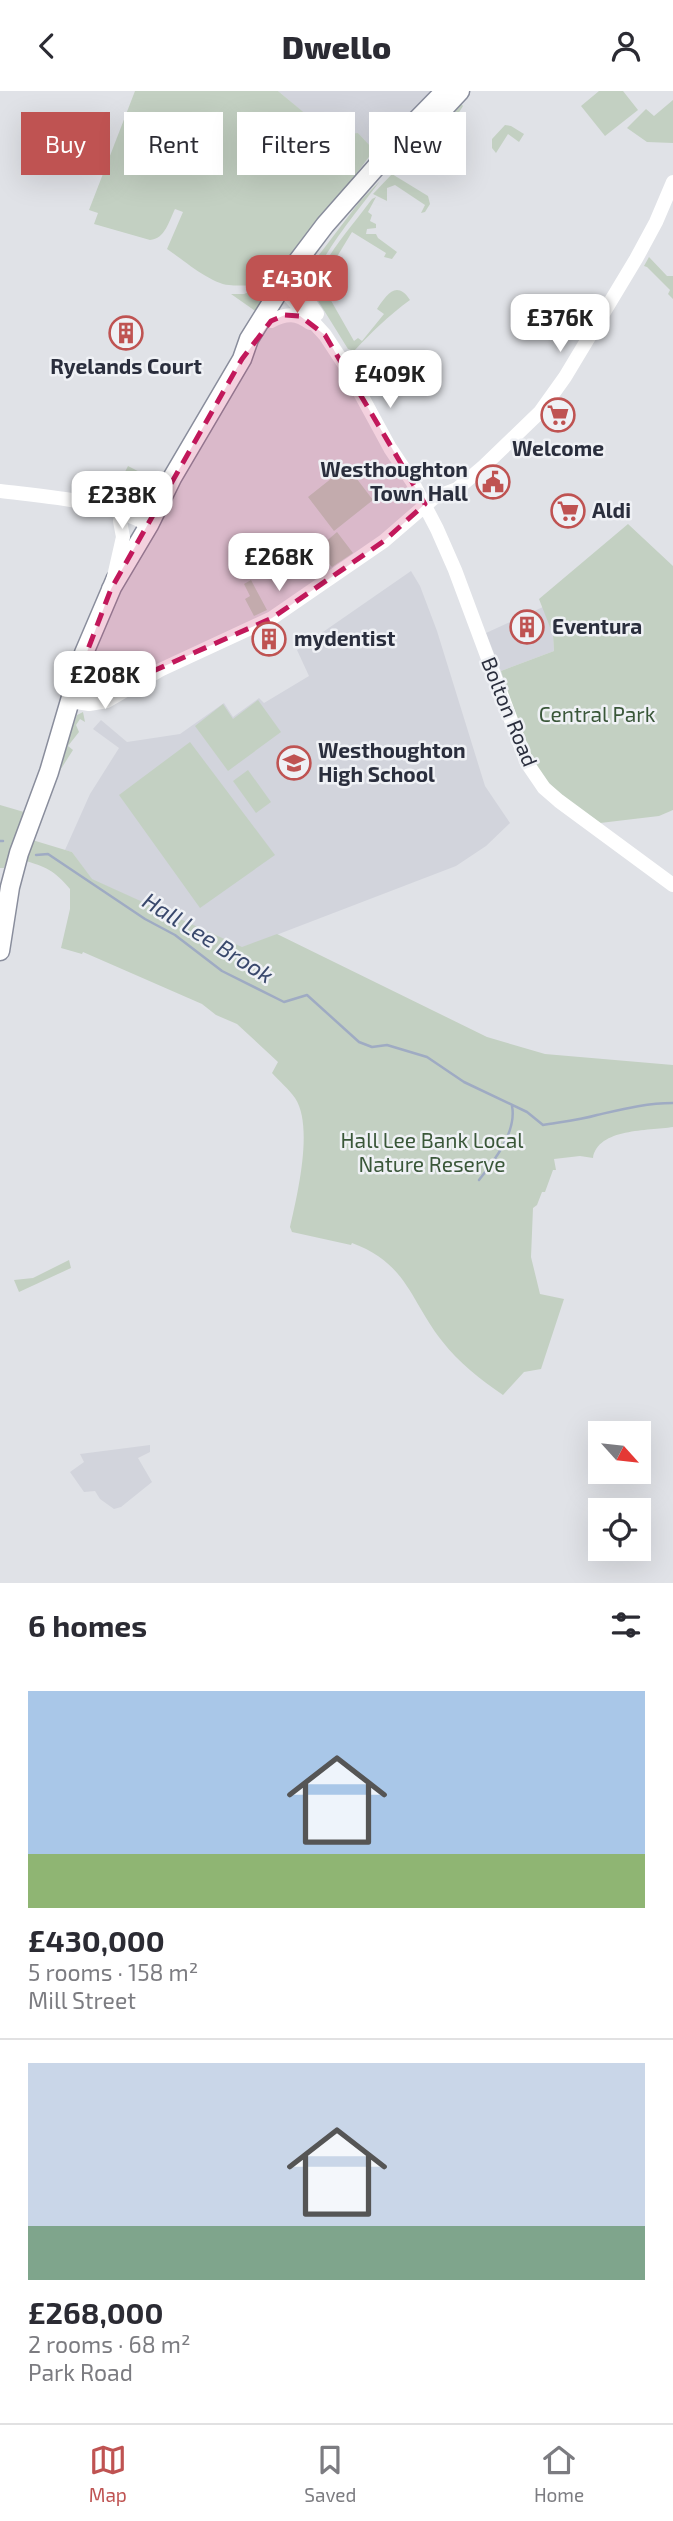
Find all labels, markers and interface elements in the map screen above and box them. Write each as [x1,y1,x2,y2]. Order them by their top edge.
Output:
icon: back [28,27,66,65]
text: Dwello [282,27,391,65]
icon: person [607,27,645,65]
chip: Buy [21,112,110,175]
chip: Rent [124,112,223,175]
chip: Filters [237,112,355,175]
chip: New [369,112,466,175]
pin: £430K [248,255,346,315]
text: £430K [262,264,332,292]
pin: £376K [511,295,609,354]
text: £376K [527,303,593,331]
building icon: Ryelands Court [107,314,145,352]
pin: £409K [341,351,439,410]
place label: Ryelands Court [50,353,202,379]
text: £409K [355,359,425,387]
supermarket icon: Welcome [539,396,577,434]
place label: Welcome [512,435,604,460]
place label: Westhoughton Town Hall [320,456,468,505]
public building icon: Westhoughton Town Hall [474,463,512,501]
pin: £238K [73,471,171,531]
text: £238K [88,480,156,508]
supermarket icon: Aldi [549,492,587,530]
place label: Aldi [592,497,631,522]
pin: £268K [230,533,328,593]
text: £268K [244,542,314,570]
building icon: Eventura [508,608,546,646]
place label: Eventura [552,613,642,638]
building icon: mydentist [250,620,288,658]
place label: mydentist [294,625,396,651]
pin: £208K [56,651,154,711]
street label: Bolton Road [477,653,544,770]
text: £208K [70,660,140,688]
park label: Central Park [539,701,656,726]
place label: Westhoughton High School [318,737,466,786]
school or university icon: Westhoughton High School [275,744,313,782]
water label: Hall Lee Brook [138,886,279,989]
park label: Hall Lee Bank Local Nature Reserve [341,1127,524,1176]
north arrow [588,1421,651,1484]
map controls [588,1421,651,1561]
button: locate [588,1498,651,1561]
icon: filters [607,1606,645,1644]
text: 6 homes [28,1607,147,1643]
icon: home [274,1737,400,1863]
text: £430,000 [28,1922,165,1958]
text: 5 rooms · 158 m² [28,1958,198,1986]
text: Mill Street [28,1986,136,2014]
icon: home [274,2109,400,2235]
text: £268,000 [28,2294,163,2330]
text: 2 rooms · 68 m² [28,2330,191,2358]
text: Park Road [28,2358,133,2386]
tab: Map [89,2441,127,2506]
tab: Saved [304,2441,356,2506]
tab: Home [534,2441,584,2506]

